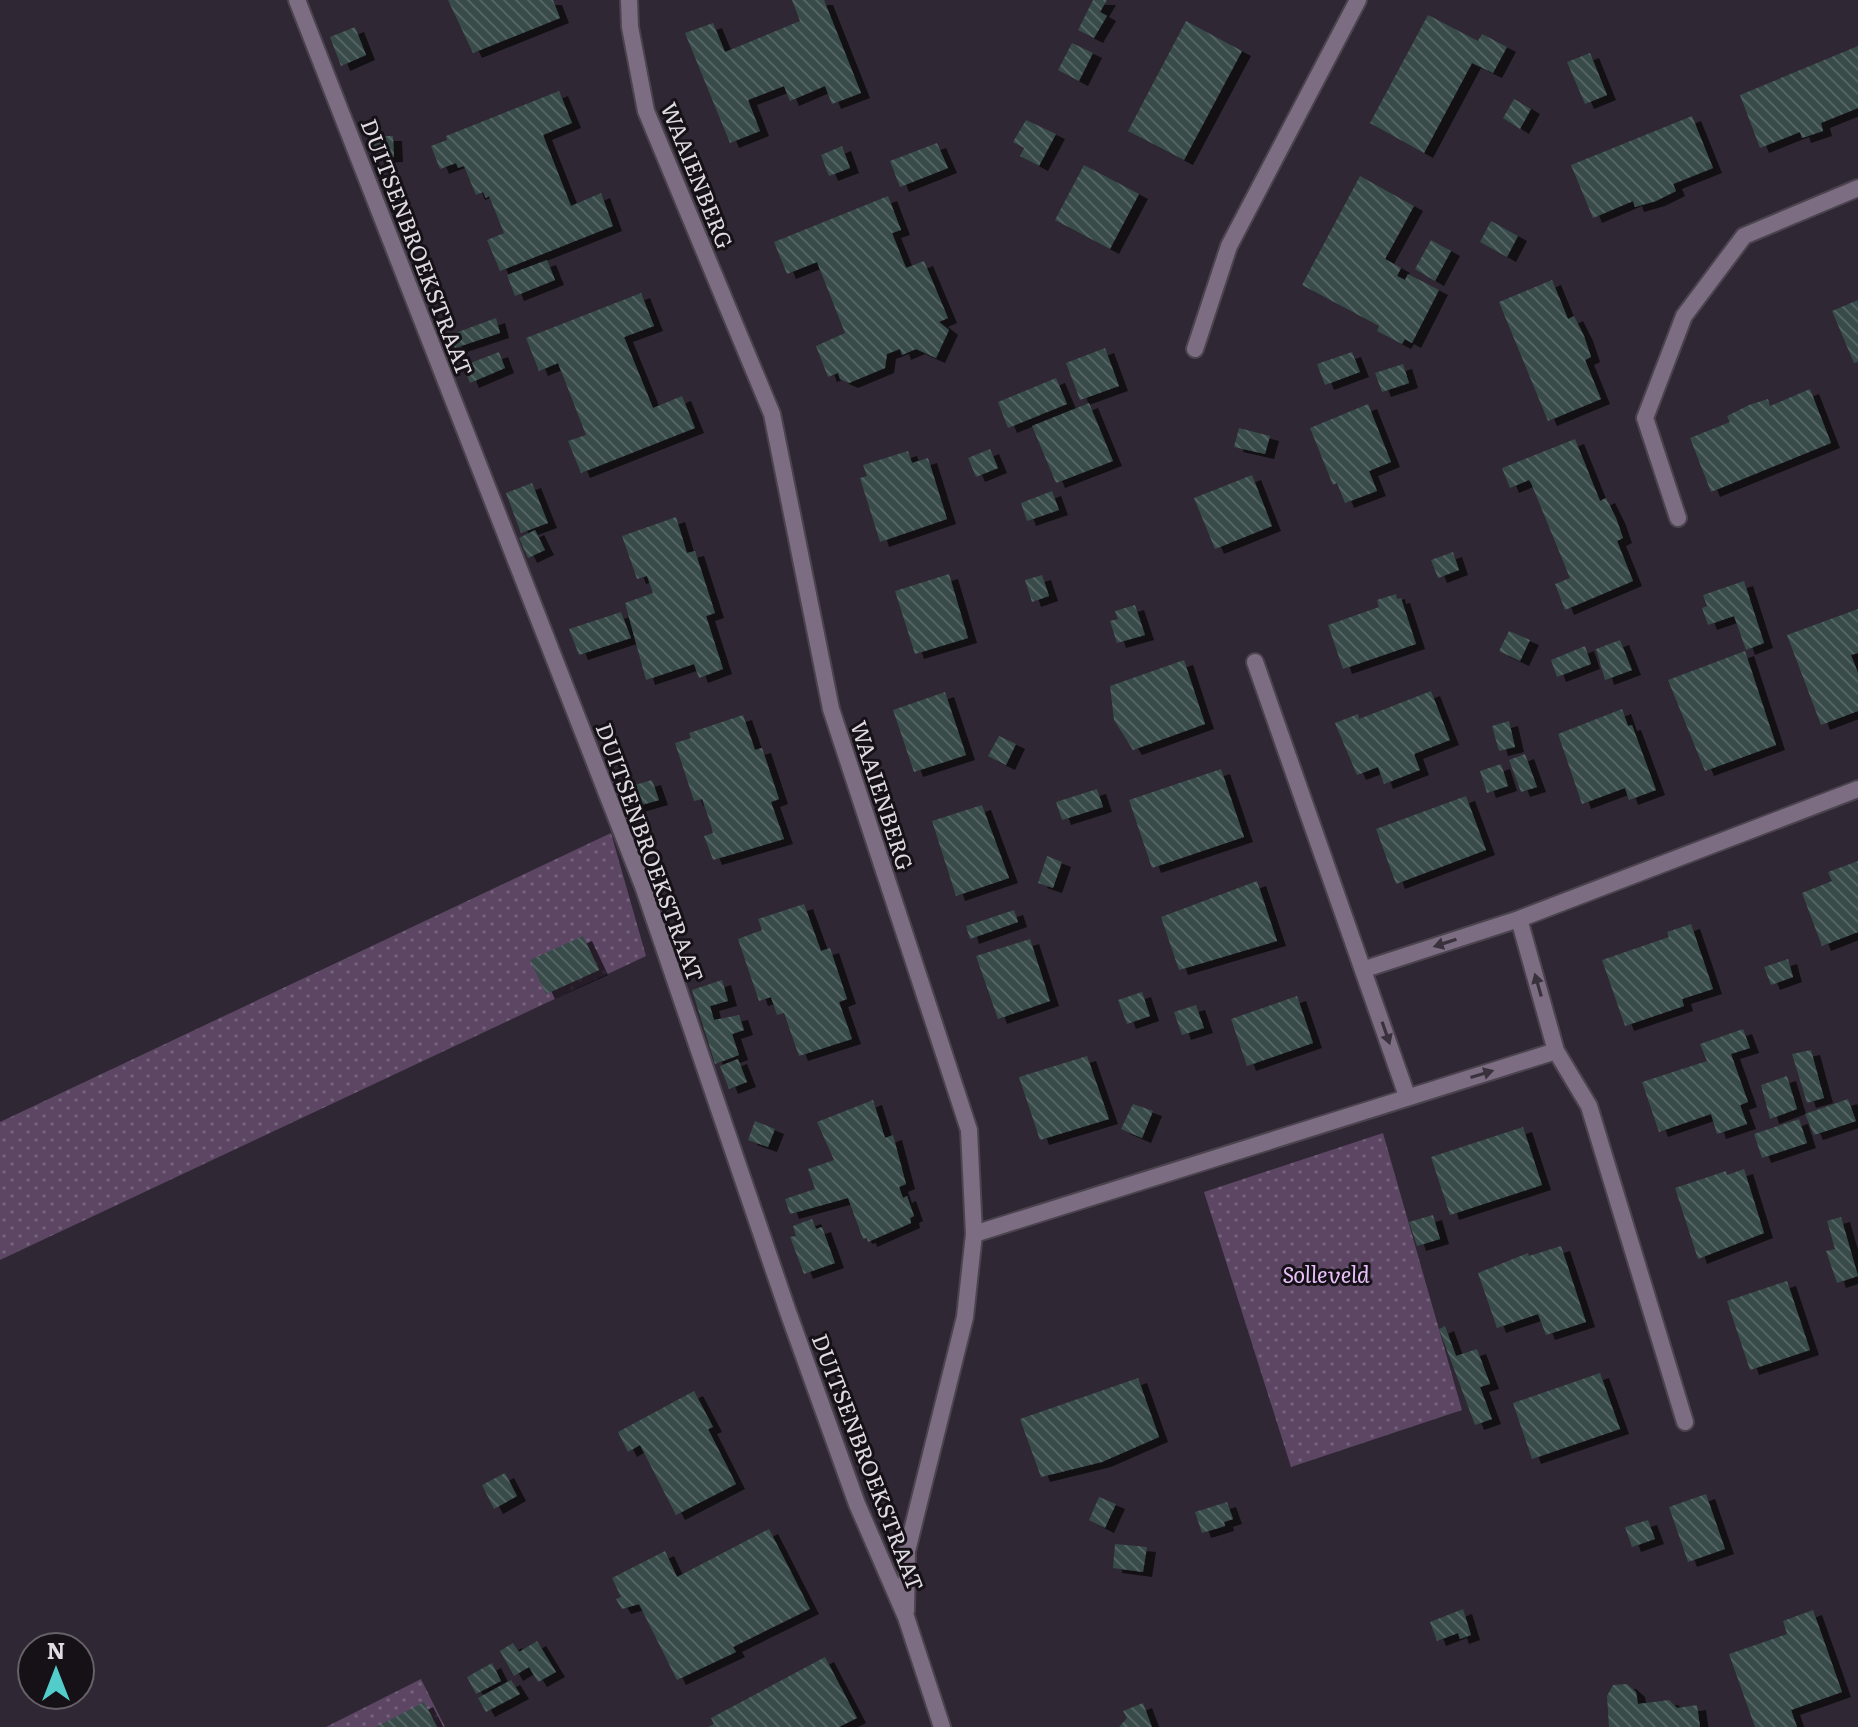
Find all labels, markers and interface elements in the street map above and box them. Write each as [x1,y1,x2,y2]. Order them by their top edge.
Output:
street label: WAAIENBERG [654,97,742,253]
street label: DUITSENBROEKSTRAAT [354,114,482,380]
street label: WAAIENBERG [843,716,923,874]
street label: DUITSENBROEKSTRAAT [589,718,713,986]
one-way arrow [1433,937,1457,950]
one-way arrow [1531,972,1543,997]
one-way arrow [1380,1021,1392,1045]
one-way arrow [1470,1067,1494,1079]
park label: Solleveld [1282,1257,1370,1290]
street label: DUITSENBROEKSTRAAT [805,1329,933,1595]
north arrow [16,1631,96,1711]
text: N [47,1633,65,1666]

